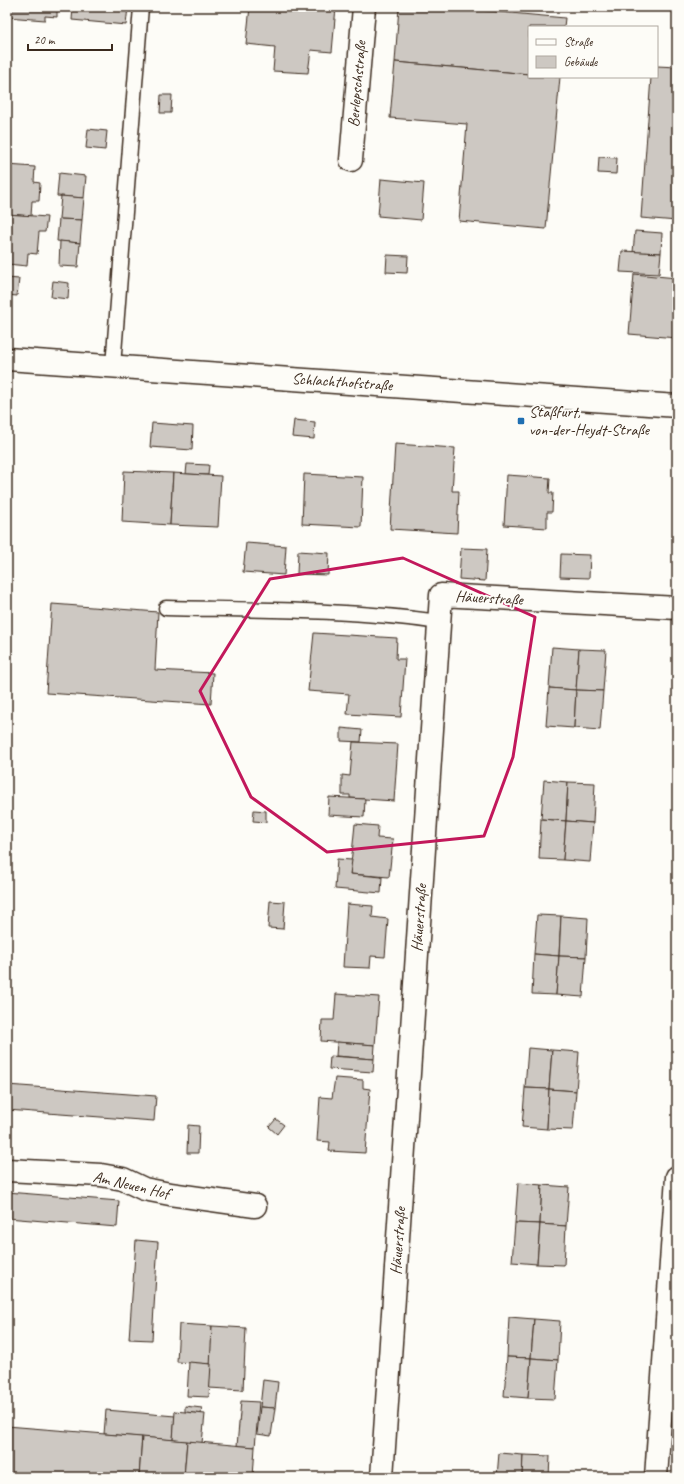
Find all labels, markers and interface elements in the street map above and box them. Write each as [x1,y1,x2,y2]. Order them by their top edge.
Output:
scale bar [28,26,112,52]
legend [528,26,658,78]
text: 20 m [34,32,56,48]
text: Straße [564,34,593,50]
street label: Berlepschstraße [343,38,371,128]
text: Gebäude [564,54,598,70]
street label: Schlachthofstraße [291,369,395,396]
place label: Staßfurt, von-der-Heydt-Straße [529,402,651,440]
marker: Staßfurt, von-der-Heydt-Straße [516,416,526,426]
street label: Häuerstraße [455,586,525,610]
street label: Häuerstraße [407,882,431,952]
street label: Am Neuen Hof [91,1167,175,1204]
street label: Häuerstraße [386,1205,410,1275]

